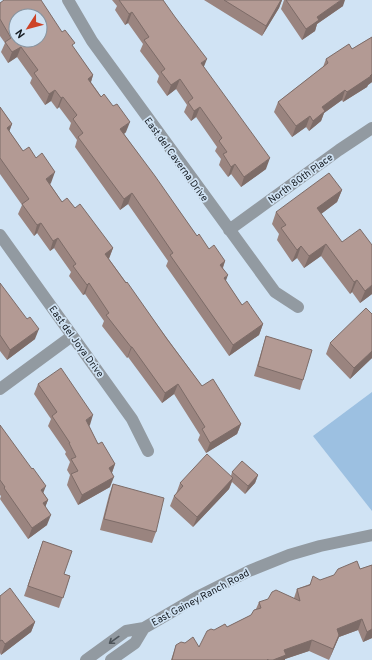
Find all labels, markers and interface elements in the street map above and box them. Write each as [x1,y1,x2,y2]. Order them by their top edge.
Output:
north arrow [8,8,48,48]
text: N [13,26,29,41]
street label: East del Caverna Drive [141,115,211,205]
street label: North 80th Place [266,151,336,207]
street label: East del Joya Drive [45,304,106,380]
street label: East Gainey Ranch Road [150,567,252,630]
one-way arrow [108,636,119,644]

